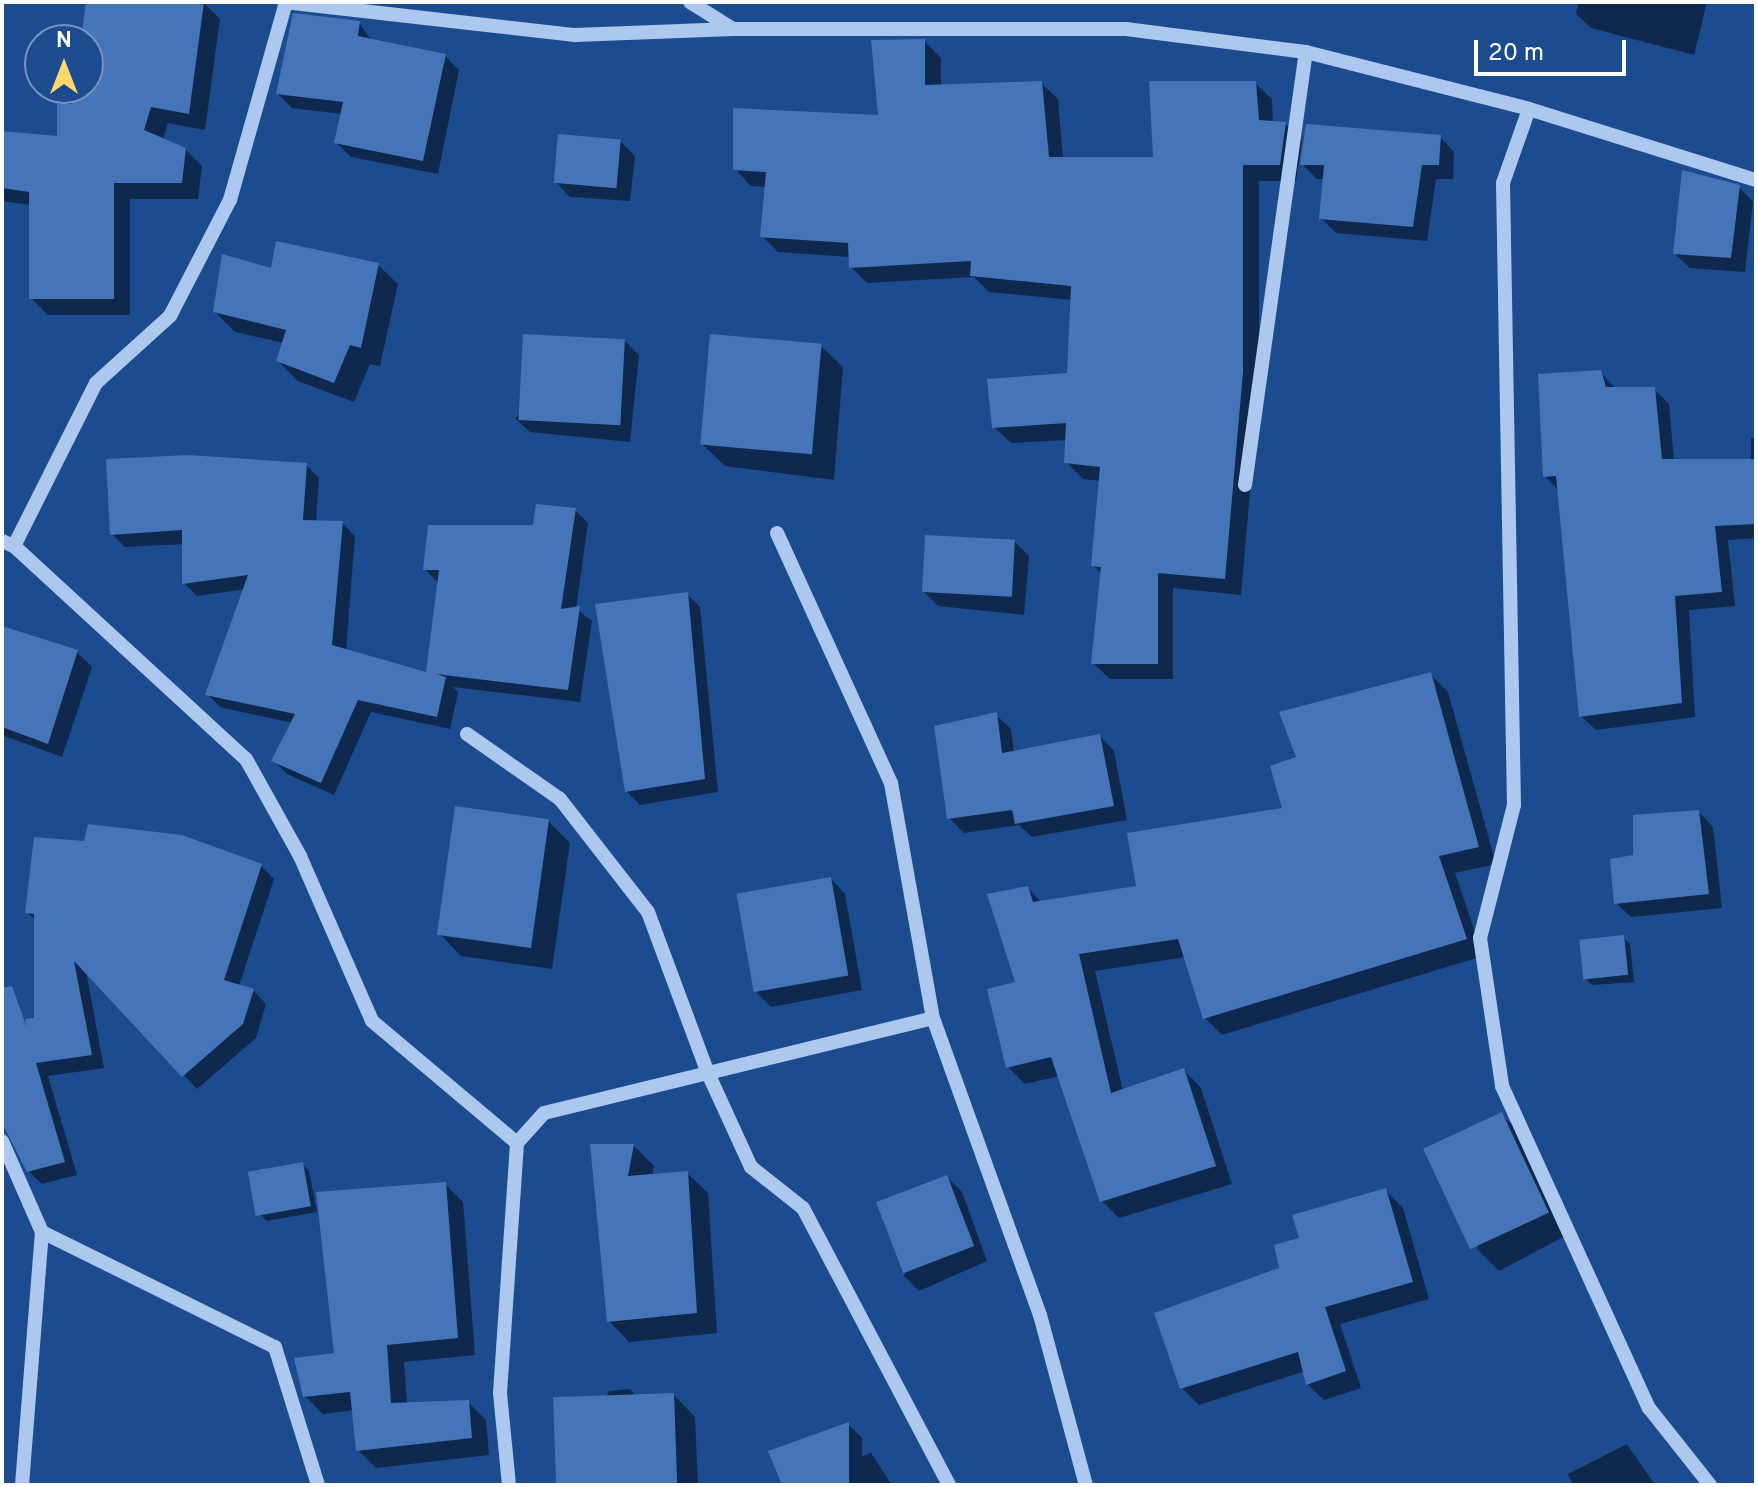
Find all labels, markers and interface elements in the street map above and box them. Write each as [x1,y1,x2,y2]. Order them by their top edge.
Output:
north arrow [24,24,104,104]
scale bar [1478,24,1630,74]
text: N [56,28,72,55]
text: 20 m [1488,39,1544,69]

